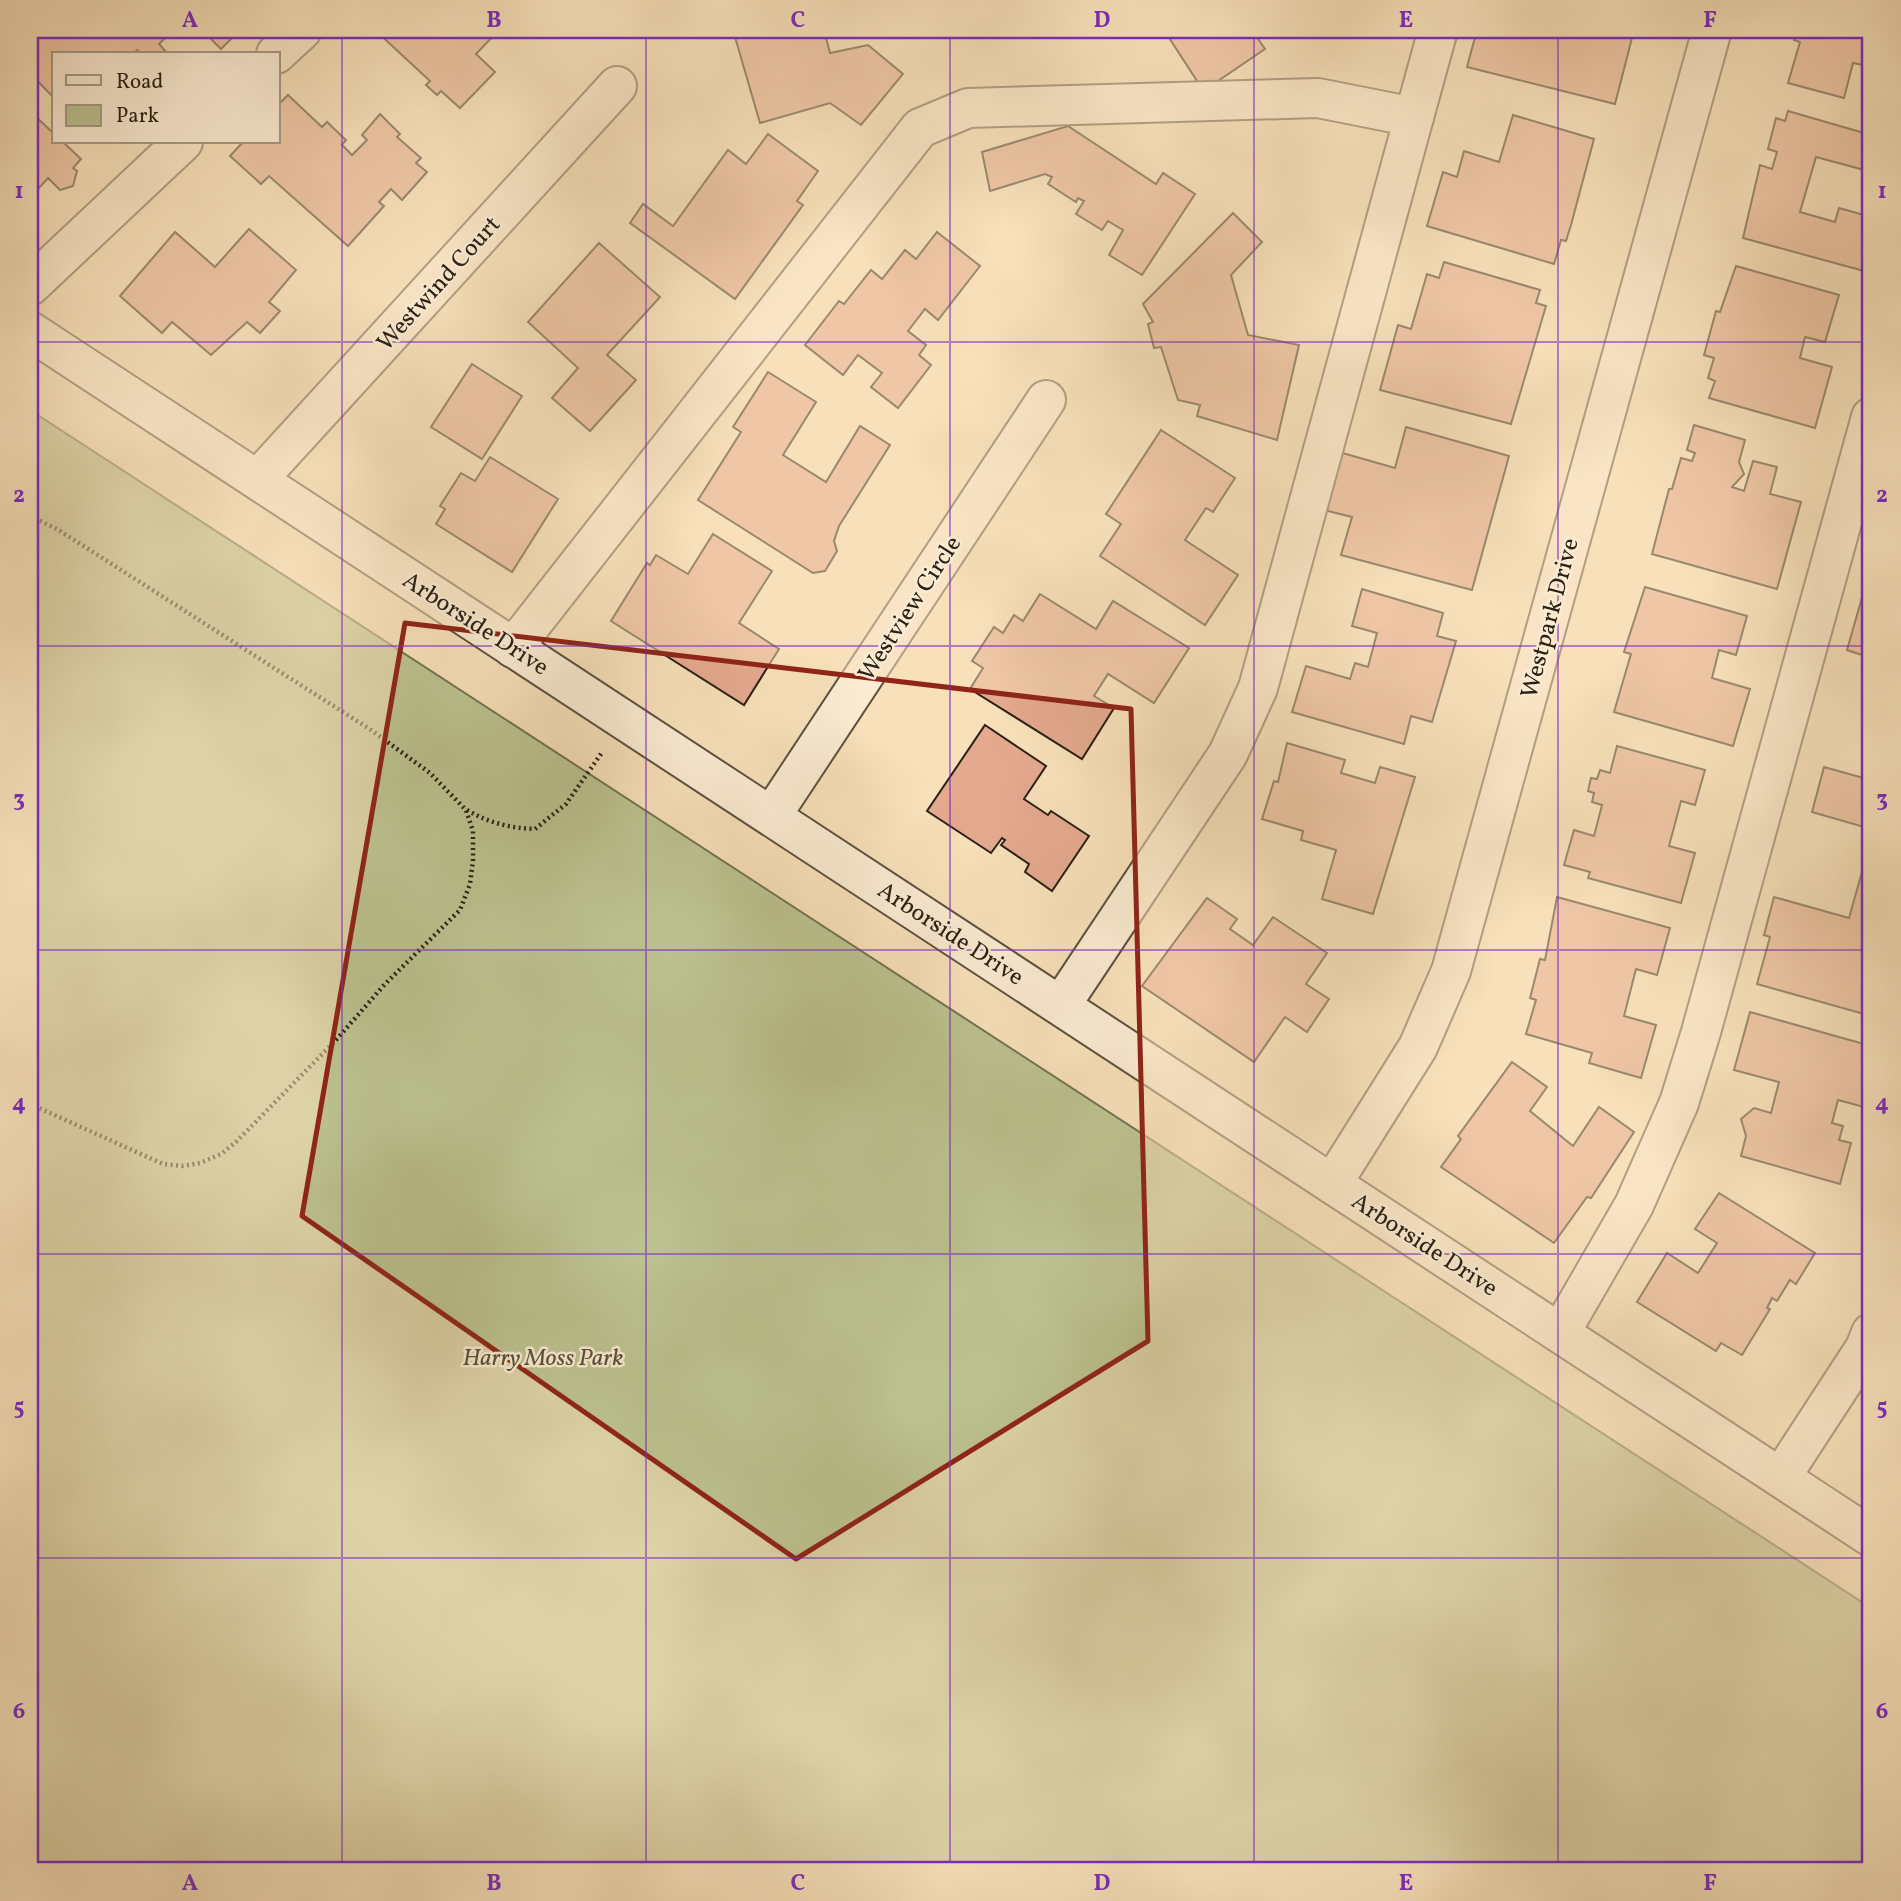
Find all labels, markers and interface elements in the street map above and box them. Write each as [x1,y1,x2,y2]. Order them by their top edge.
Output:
text: A [182,5,198,37]
text: B [486,5,502,37]
text: C [791,5,805,37]
text: D [1094,5,1111,37]
text: E [1399,5,1413,37]
text: F [1703,5,1717,37]
legend [52,52,280,144]
text: Road [116,68,163,97]
text: Park [116,102,159,131]
text: 1 [14,176,24,208]
text: 1 [1877,176,1887,208]
street label: Westwind Court [370,209,509,359]
text: 2 [13,480,25,512]
text: 2 [1876,480,1888,512]
street label: Westview Circle [851,530,971,689]
street label: Westpark Drive [1513,535,1589,702]
street label: Arborside Drive [395,564,555,685]
text: 3 [13,784,25,816]
text: 3 [1876,784,1888,816]
street label: Arborside Drive [870,874,1030,995]
text: 4 [12,1088,26,1120]
text: 4 [1875,1088,1889,1120]
street label: Arborside Drive [1344,1185,1504,1306]
park label: Harry Moss Park [463,1342,623,1376]
text: 5 [13,1392,25,1424]
text: 5 [1876,1392,1888,1424]
text: 6 [13,1696,25,1728]
text: 6 [1876,1696,1888,1728]
text: A [182,1868,198,1900]
text: B [486,1868,502,1900]
text: C [791,1868,805,1900]
text: D [1094,1868,1111,1900]
text: E [1399,1868,1413,1900]
text: F [1703,1868,1717,1900]

